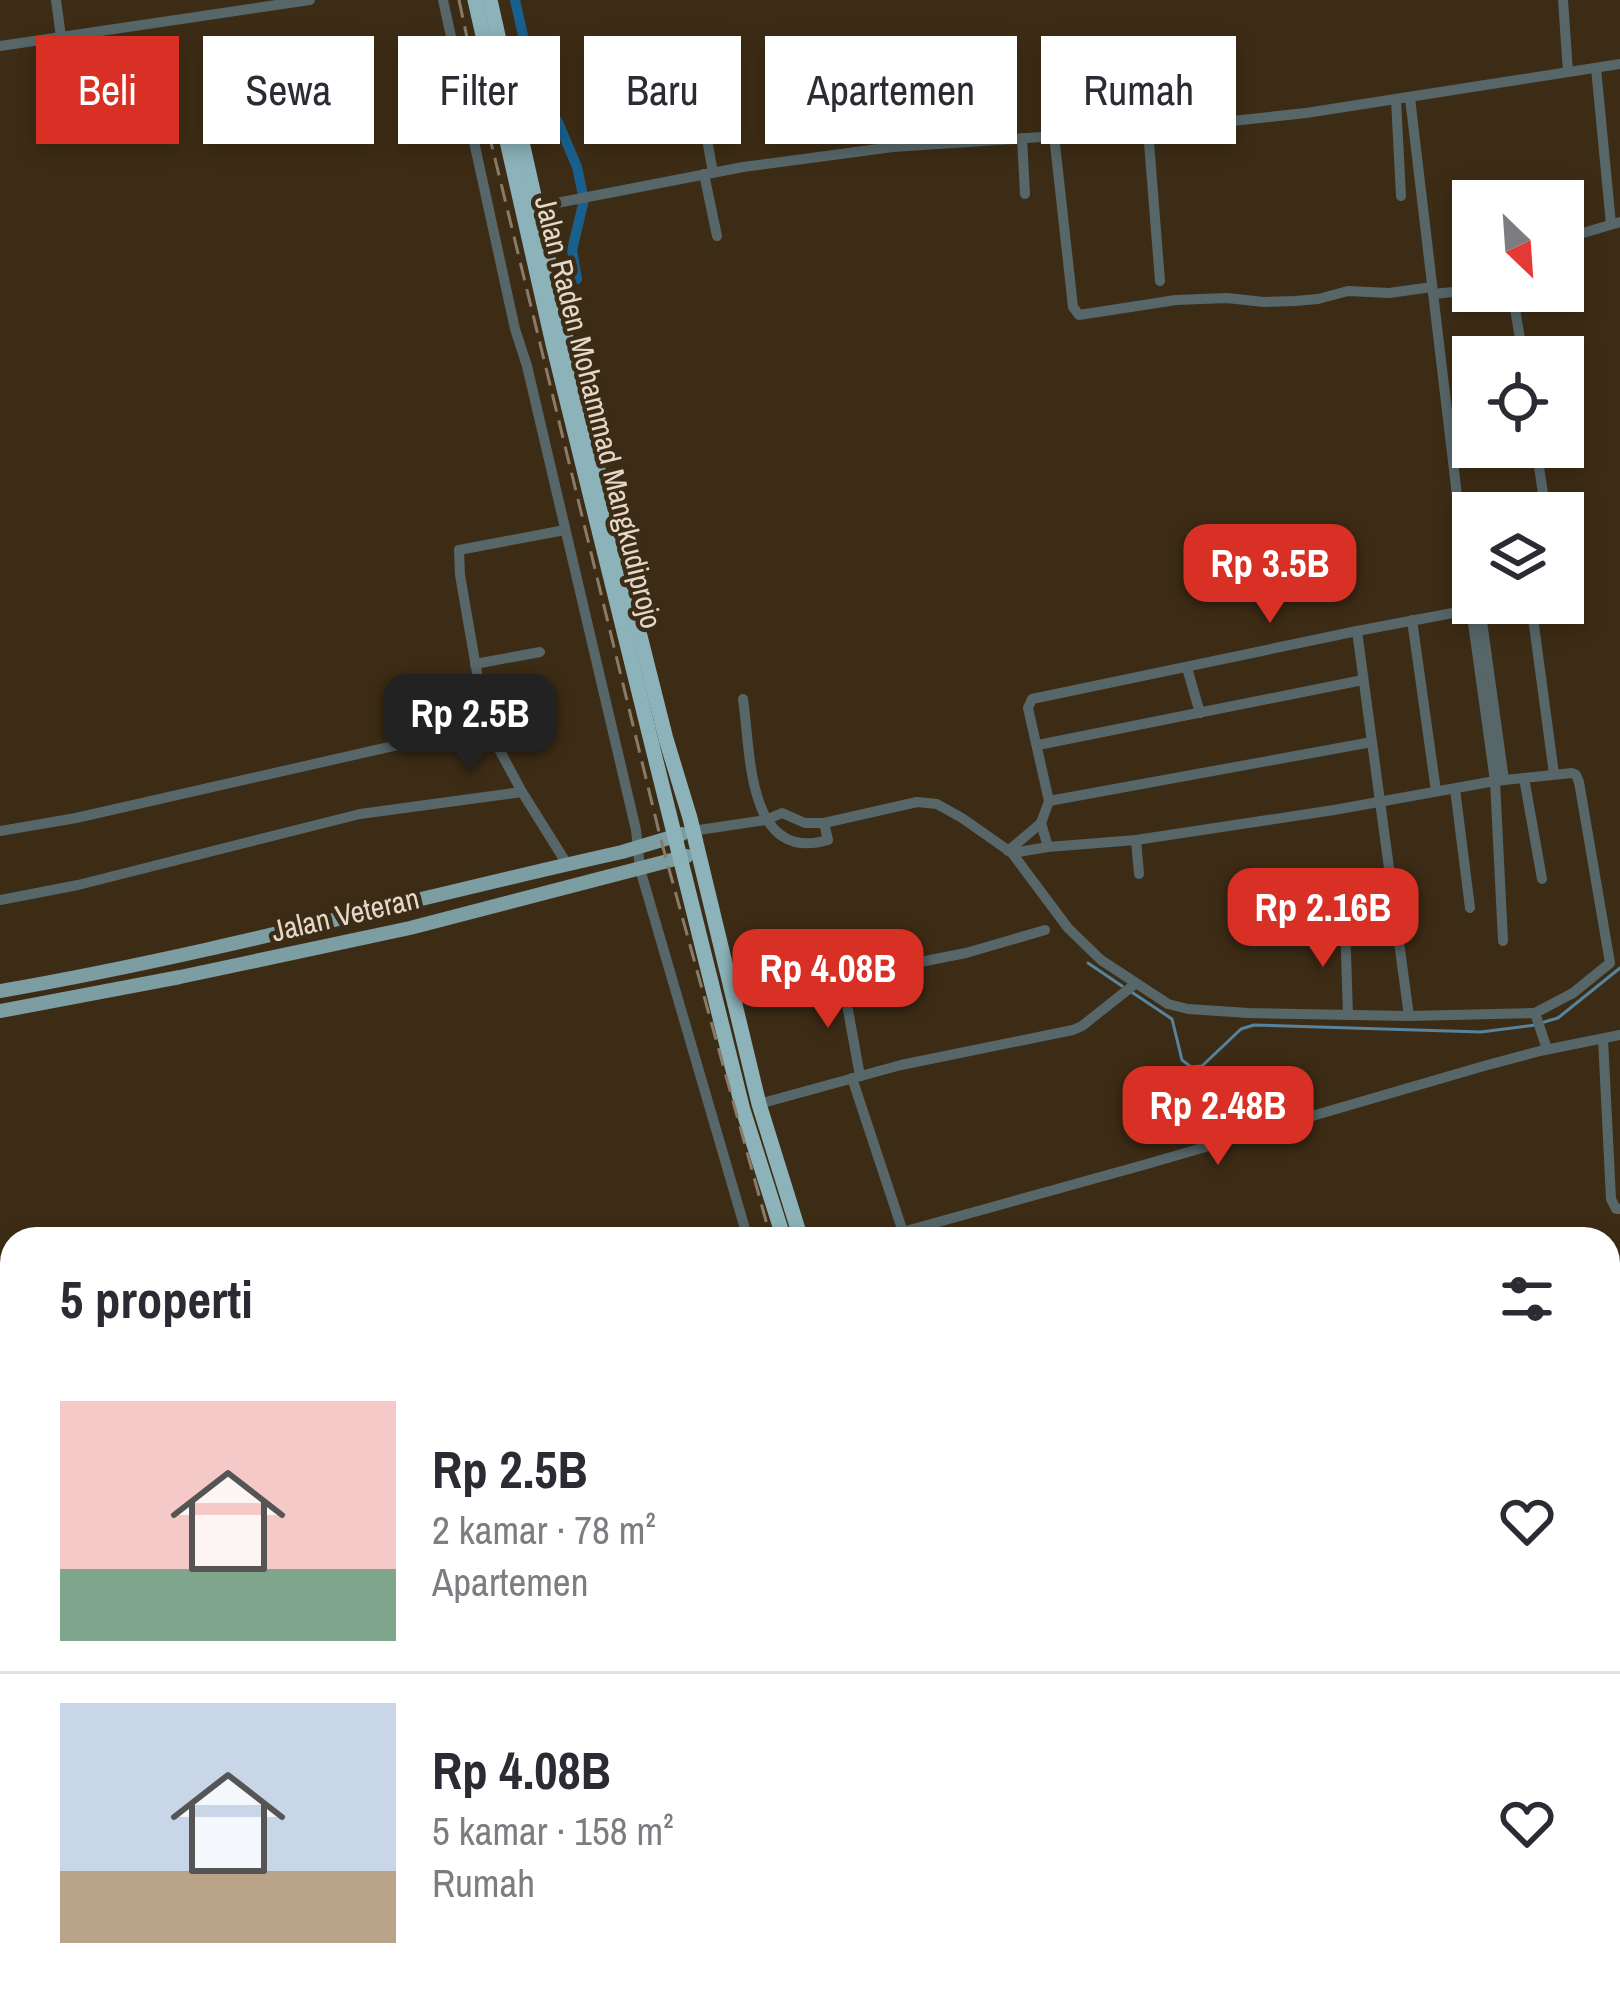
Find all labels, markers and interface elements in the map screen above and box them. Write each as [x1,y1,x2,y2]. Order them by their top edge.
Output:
chip: Beli [36,36,179,144]
chip: Sewa [203,36,374,144]
chip: Filter [398,36,560,144]
chip: Baru [584,36,741,144]
chip: Apartemen [765,36,1017,144]
chip: Rumah [1041,36,1236,144]
north arrow [1452,180,1584,312]
map controls [1452,180,1584,624]
street label: Jalan Raden Mohammad Mangkudiprojo [526,192,672,632]
button: locate [1452,336,1584,468]
button: layers [1452,492,1584,624]
pin: Rp 3.5B [1159,524,1381,626]
text: Rp 3.5B [1210,537,1330,589]
pin: Rp 2.5B [359,674,581,776]
text: Rp 2.5B [410,687,530,739]
pin: Rp 2.16B [1199,868,1447,970]
street label: Jalan Veteran [267,878,423,950]
text: Rp 2.16B [1255,881,1391,933]
pin: Rp 4.08B [704,929,952,1031]
text: Rp 4.08B [760,942,896,994]
pin: Rp 2.48B [1094,1066,1342,1168]
text: Rp 2.48B [1150,1079,1286,1131]
text: 5 properti [60,1265,253,1334]
icon: filters [1494,1266,1560,1332]
text: Rp 2.5B [432,1435,588,1504]
icon: home [156,1449,300,1593]
icon: heart [1494,1488,1560,1554]
text: 2 kamar · 78 m² [432,1504,656,1556]
text: Apartemen [432,1556,588,1608]
text: Rp 4.08B [432,1736,611,1805]
icon: home [156,1751,300,1895]
icon: heart [1494,1790,1560,1856]
text: 5 kamar · 158 m² [432,1805,674,1857]
text: Rumah [432,1857,535,1909]

